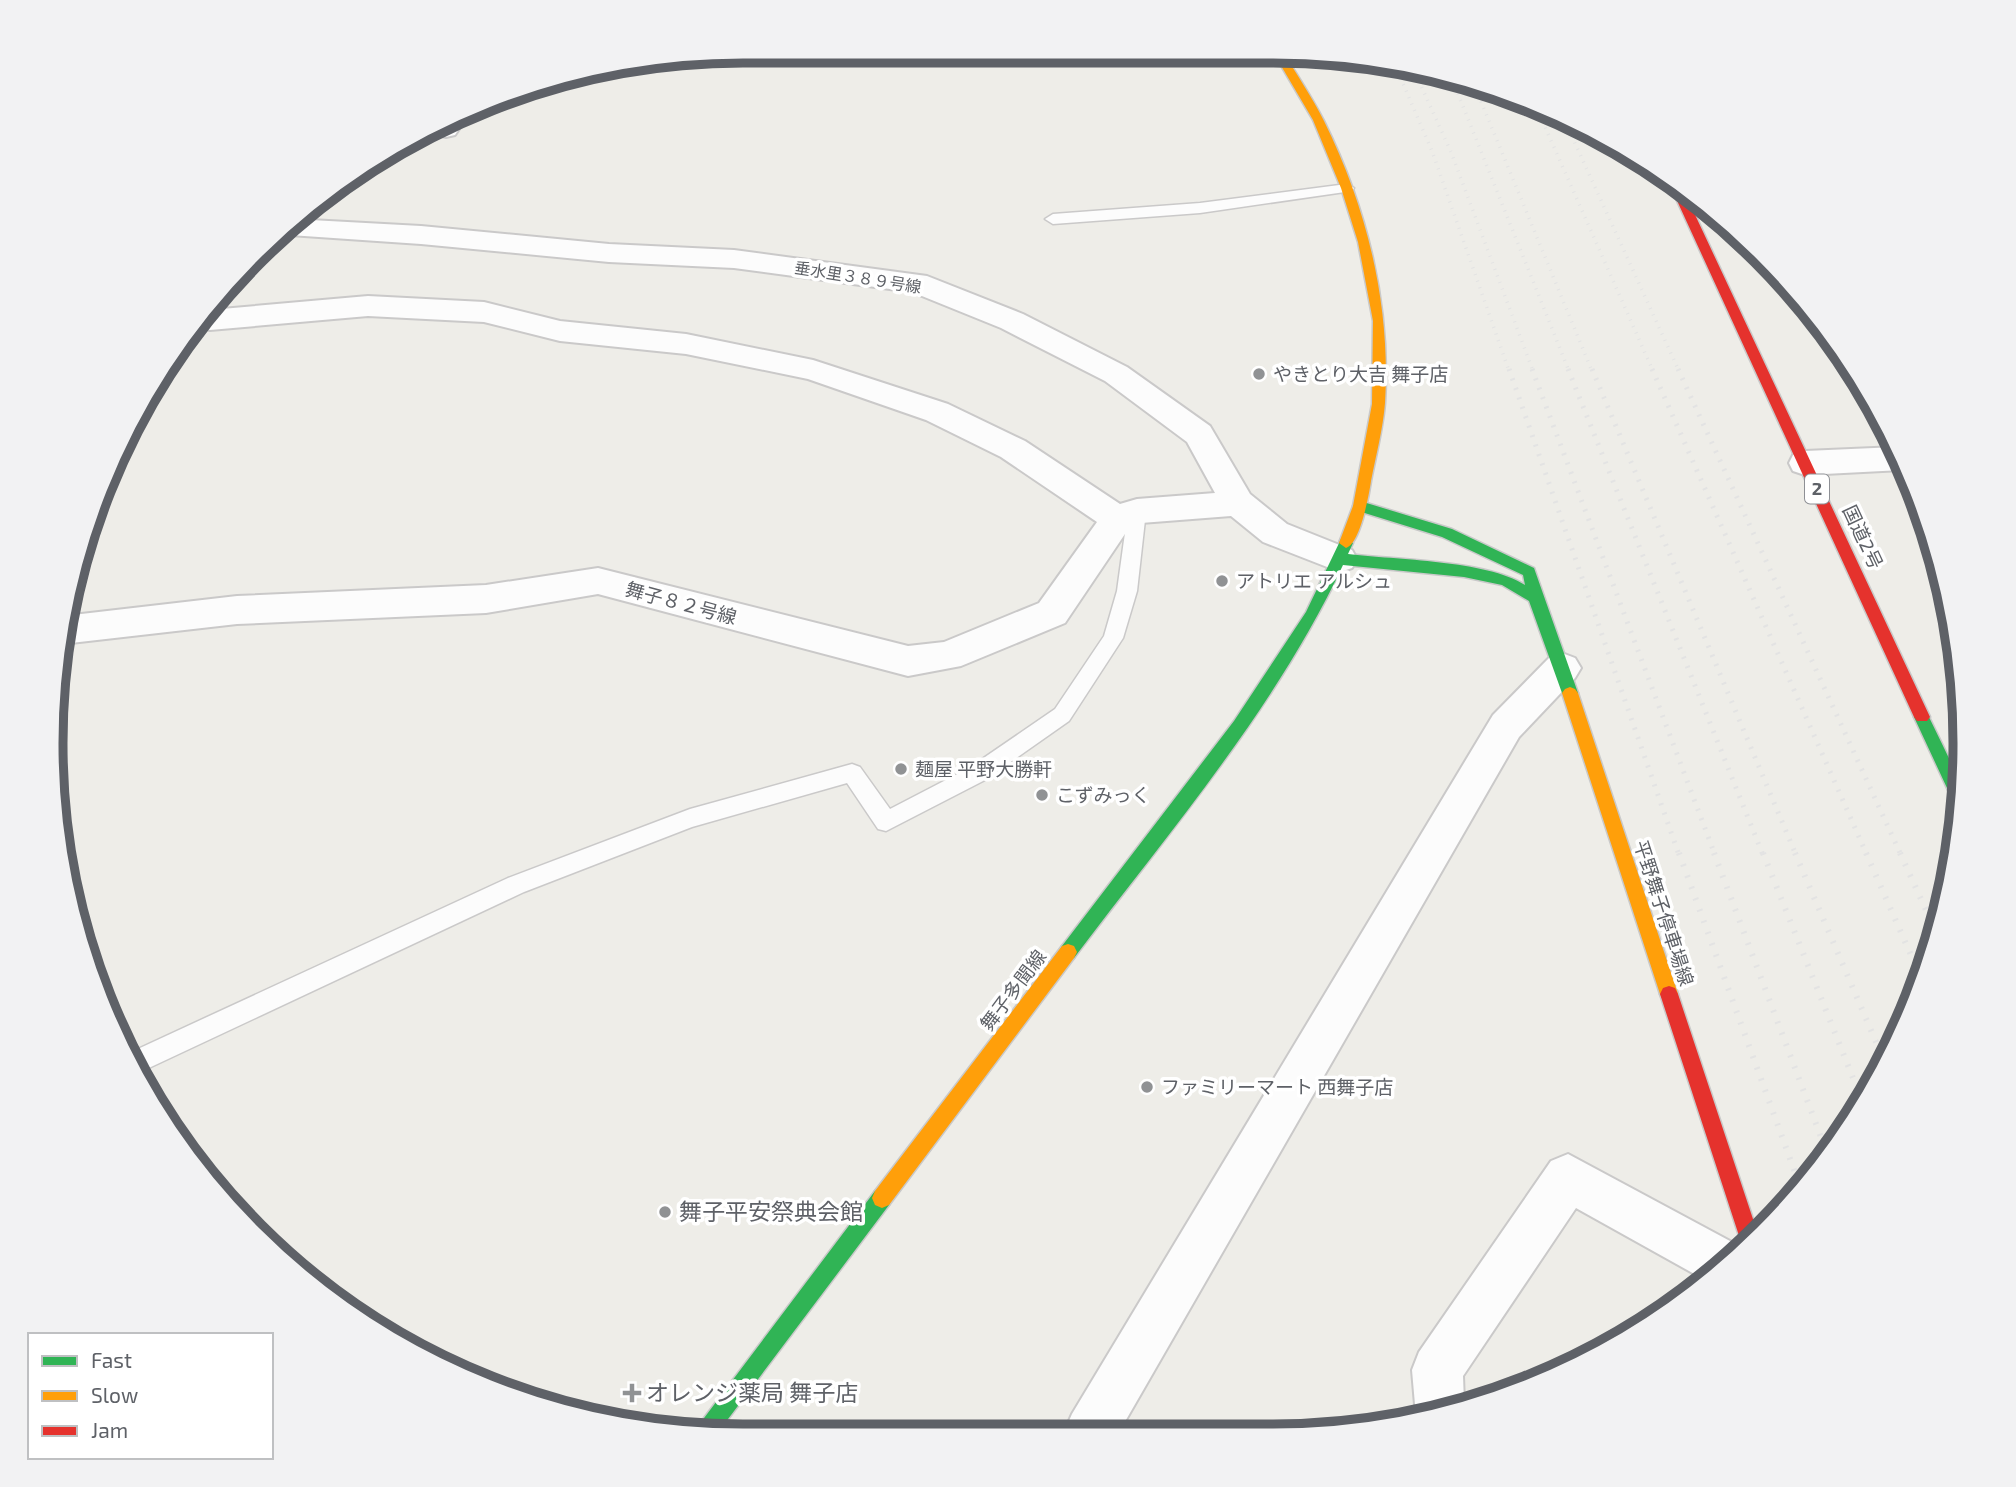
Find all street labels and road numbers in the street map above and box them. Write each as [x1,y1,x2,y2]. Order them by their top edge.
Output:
street label: 垂水里３８９号線 [793,257,923,296]
road number: 2 [1805,475,1829,504]
street label: 国道2号 [1839,501,1888,572]
street label: 舞子８２号線 [623,577,739,628]
street label: 平野舞子停車場線 [1630,837,1699,989]
street label: 舞子多聞線 [975,945,1050,1035]

